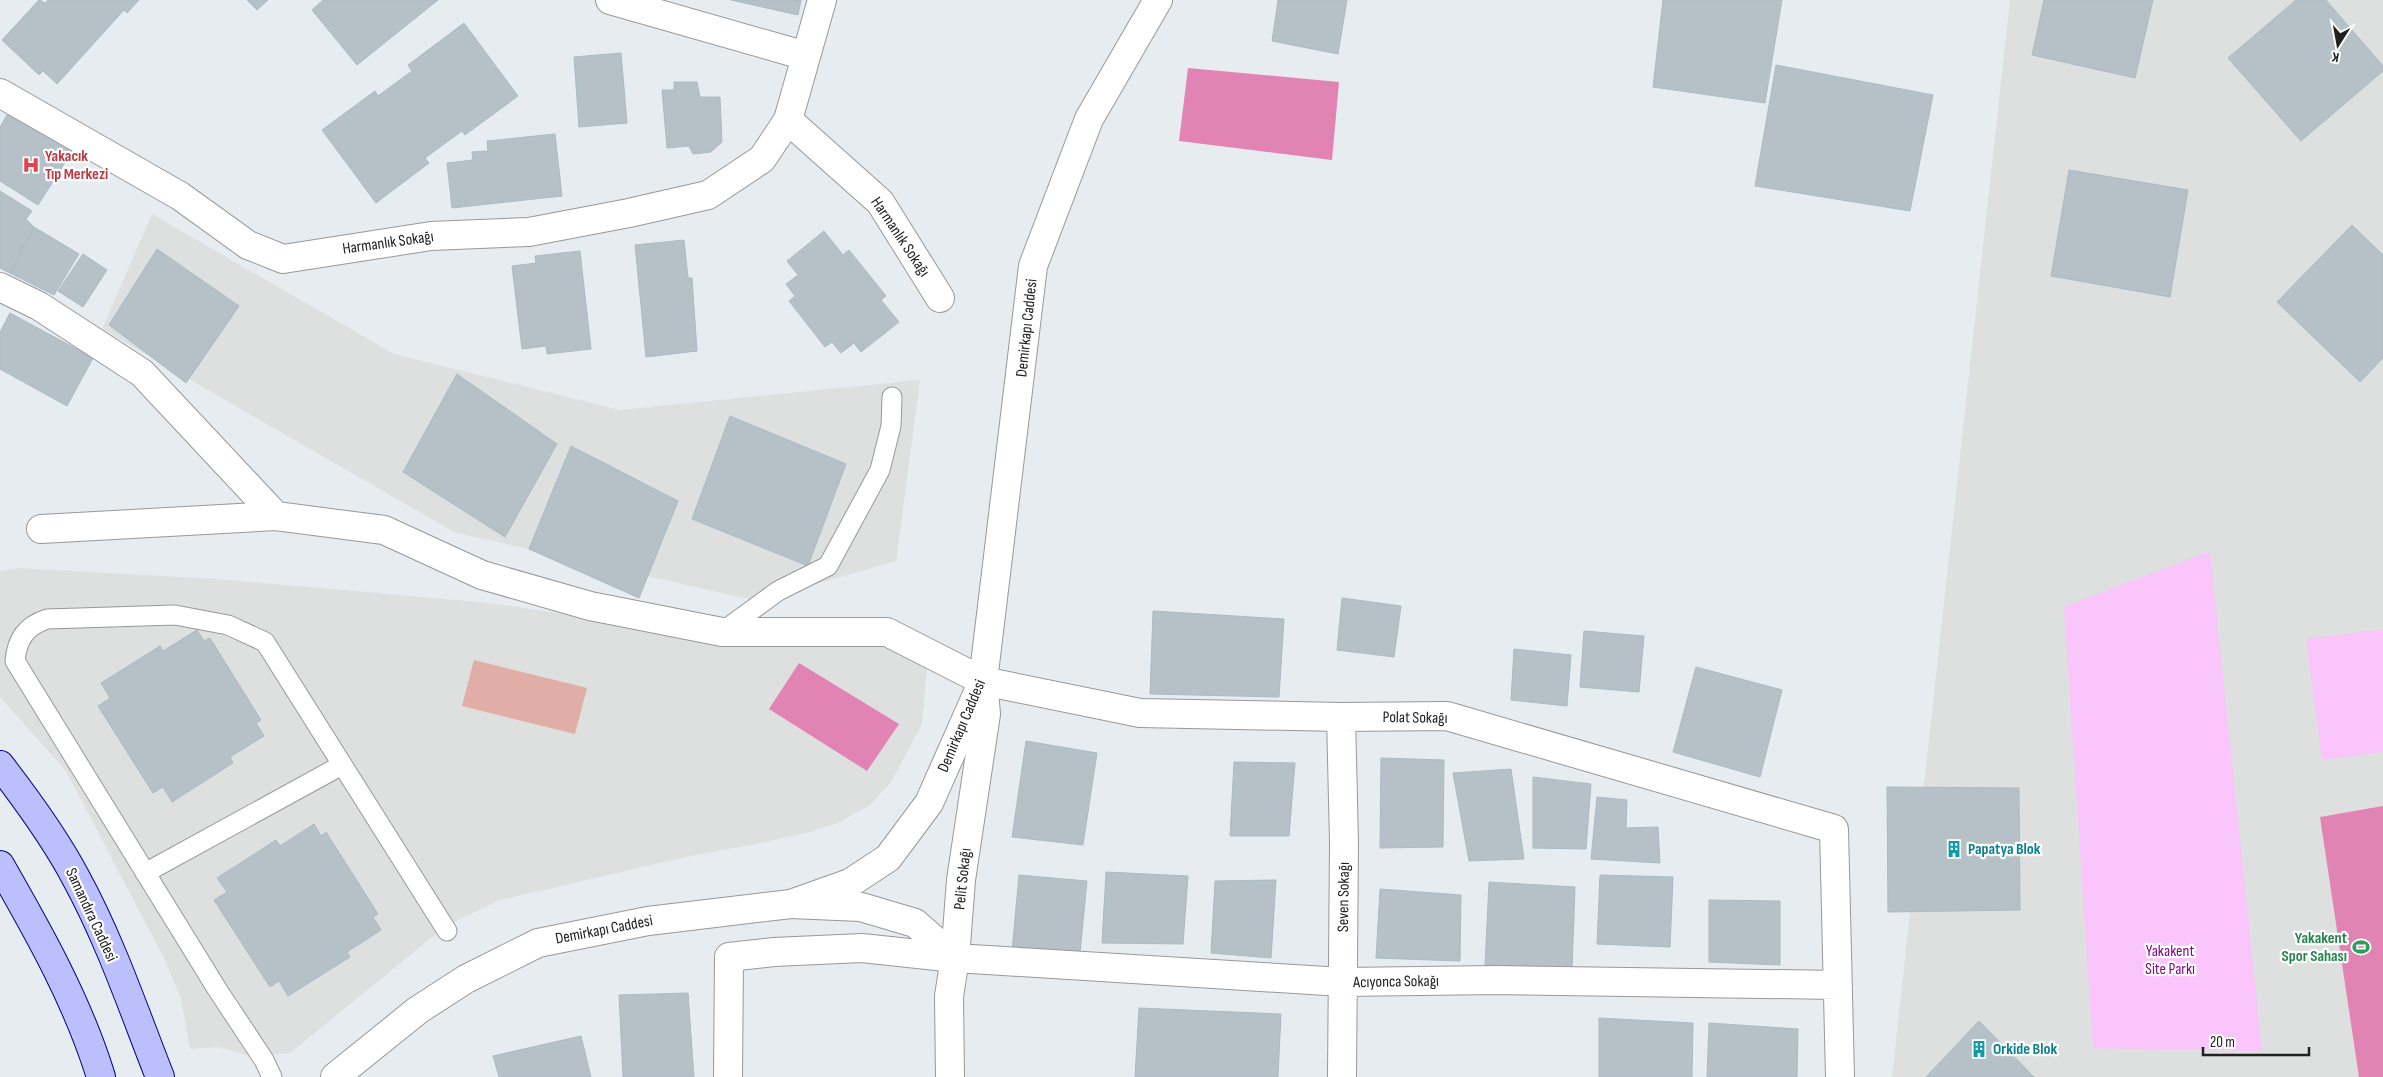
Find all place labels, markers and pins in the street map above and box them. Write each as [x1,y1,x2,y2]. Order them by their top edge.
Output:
place label: Yakacık Tıp Merkezi [45,147,108,184]
hospital icon: Yakacık Tıp Merkezi [21,155,41,175]
building icon: Papatya Blok [1944,839,1964,859]
place label: Papatya Blok [1968,840,2041,859]
place label: Yakakent Spor Sahası [2282,929,2347,966]
sports icon: Yakakent Spor Sahası [2351,937,2371,957]
building icon: Orkide Blok [1969,1039,1989,1059]
place label: Orkide Blok [1993,1040,2057,1059]

